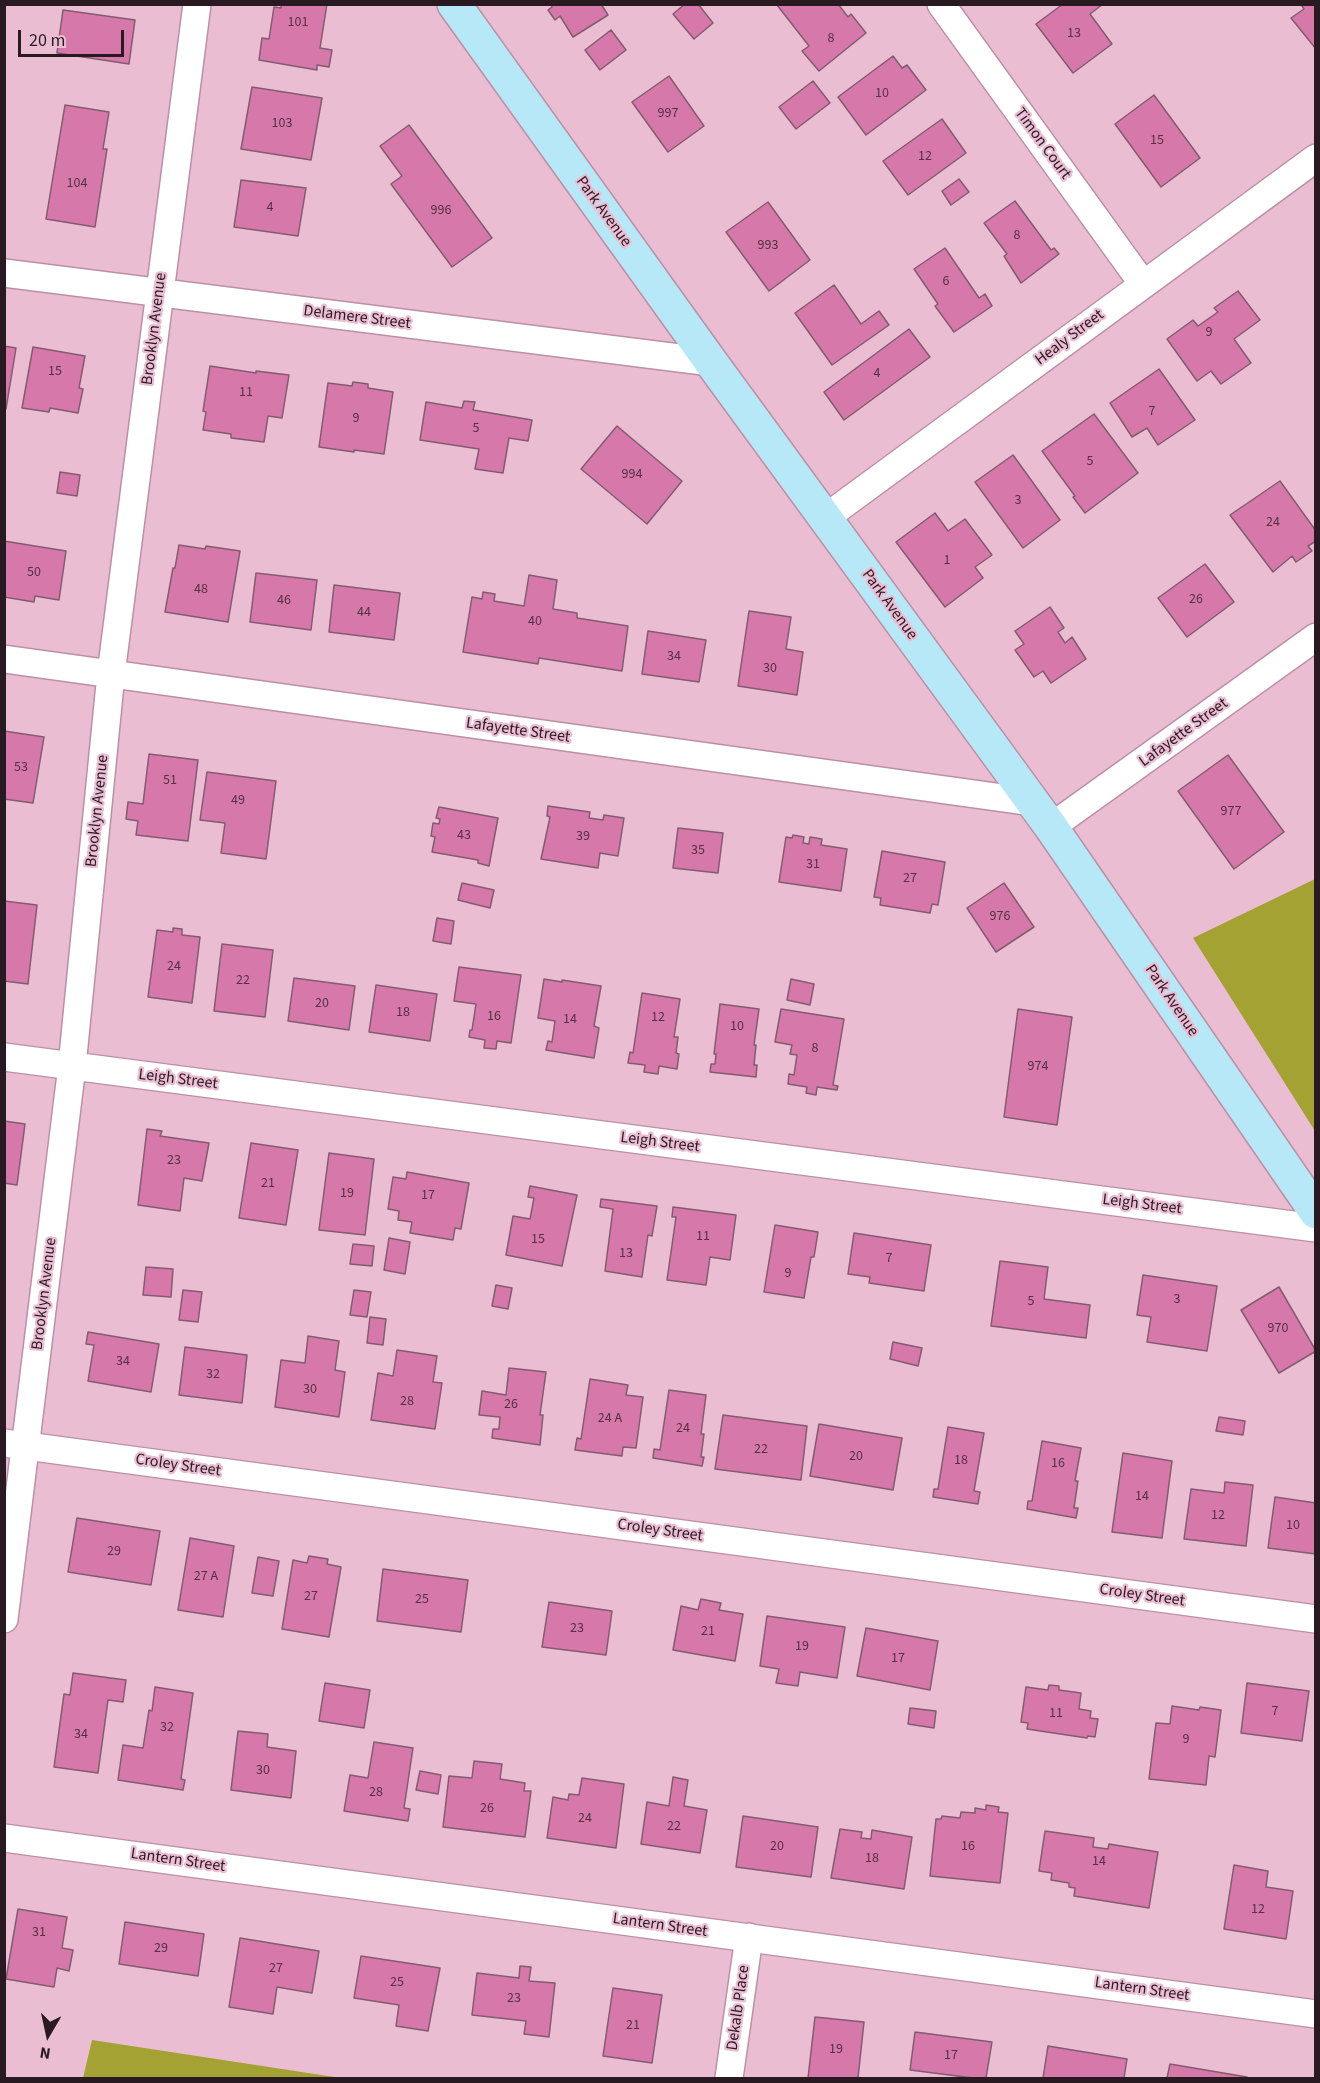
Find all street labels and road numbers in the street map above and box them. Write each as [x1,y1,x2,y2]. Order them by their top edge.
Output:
street label: Timon Court [1010,104,1074,184]
street label: Park Avenue [571,173,635,251]
street label: Brooklyn Avenue [139,272,171,386]
street label: Delamere Street [302,302,412,334]
street label: Healy Street [1032,306,1108,370]
street label: Park Avenue [857,566,921,644]
street label: Lafayette Street [1136,694,1232,772]
street label: Lafayette Street [465,714,571,748]
street label: Brooklyn Avenue [83,754,113,868]
street label: Park Avenue [1140,961,1202,1041]
street label: Leigh Street [137,1066,219,1094]
street label: Leigh Street [619,1129,701,1157]
street label: Leigh Street [1101,1191,1183,1219]
street label: Brooklyn Avenue [29,1237,61,1351]
street label: Croley Street [134,1451,222,1481]
street label: Croley Street [616,1516,704,1546]
street label: Croley Street [1098,1581,1186,1611]
street label: Lantern Street [129,1845,227,1877]
street label: Lantern Street [611,1910,709,1942]
street label: Dekalb Place [724,1964,754,2052]
street label: Lantern Street [1093,1974,1191,2006]

